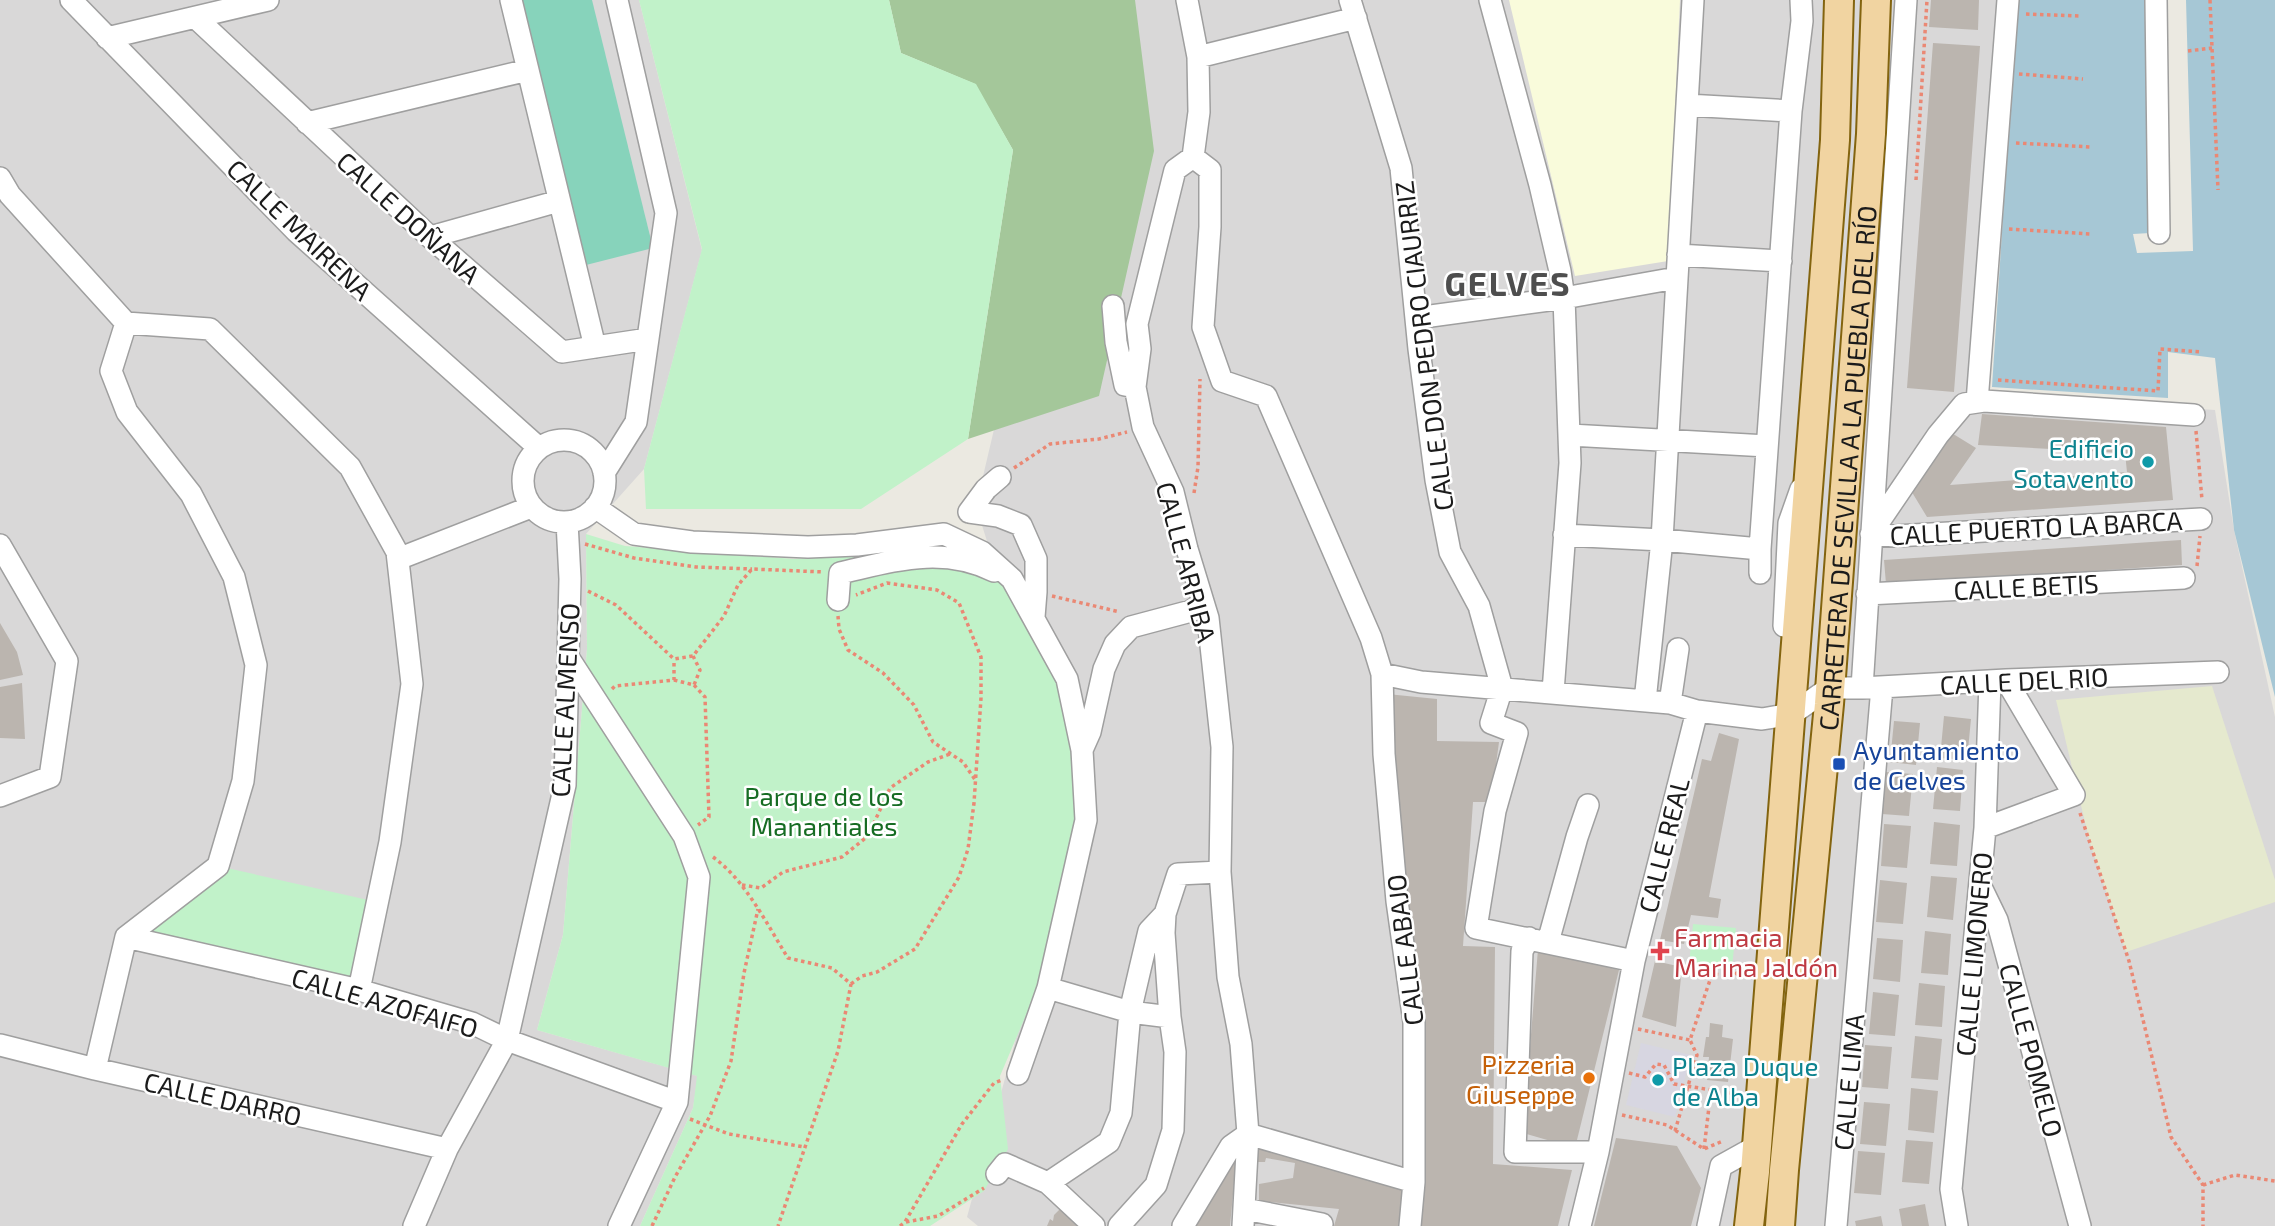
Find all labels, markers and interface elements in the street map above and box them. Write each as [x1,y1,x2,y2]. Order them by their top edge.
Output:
street label: CALLE DOÑANA [331,145,487,289]
street label: CALLE MAIRENA [221,152,379,306]
street label: CALLE DON PEDRO CIAURRIZ [1387,179,1459,513]
street label: CARRETERA DE SEVILLA A LA PUEBLA DEL RÍO [1811,204,1881,732]
district label: GELVES [1444,263,1572,303]
place label: Edificio Sotavento [2013,432,2134,493]
marker: Edificio Sotavento [2140,454,2156,470]
street label: CALLE ARRIBA [1151,478,1223,646]
street label: CALLE PUERTO LA BARCA [1889,504,2183,550]
street label: CALLE BETIS [1953,567,2099,605]
street label: CALLE ALMENSO [543,602,585,798]
street label: CALLE DEL RIO [1939,660,2109,700]
place label: Ayuntamiento de Gelves [1853,734,2020,795]
marker: Ayuntamiento de Gelves [1831,756,1847,772]
street label: CALLE REAL [1631,774,1695,916]
park label: Parque de los Manantiales [744,780,904,841]
street label: CALLE LIMONERO [1949,851,1997,1057]
street label: CALLE ABAJO [1379,873,1429,1027]
place label: Farmacia Marina Jaldón [1674,921,1838,982]
marker: Farmacia Marina Jaldón [1652,943,1668,959]
street label: CALLE POMELO [1994,960,2070,1140]
street label: CALLE AZOFAIFO [288,961,482,1043]
street label: CALLE LIMA [1827,1012,1869,1152]
place label: Pizzeria Giuseppe [1466,1048,1575,1109]
place label: Plaza Duque de Alba [1672,1050,1818,1111]
street label: CALLE DARRO [141,1065,305,1131]
marker: Pizzeria Giuseppe [1581,1070,1597,1086]
marker: Plaza Duque de Alba [1650,1072,1666,1088]

